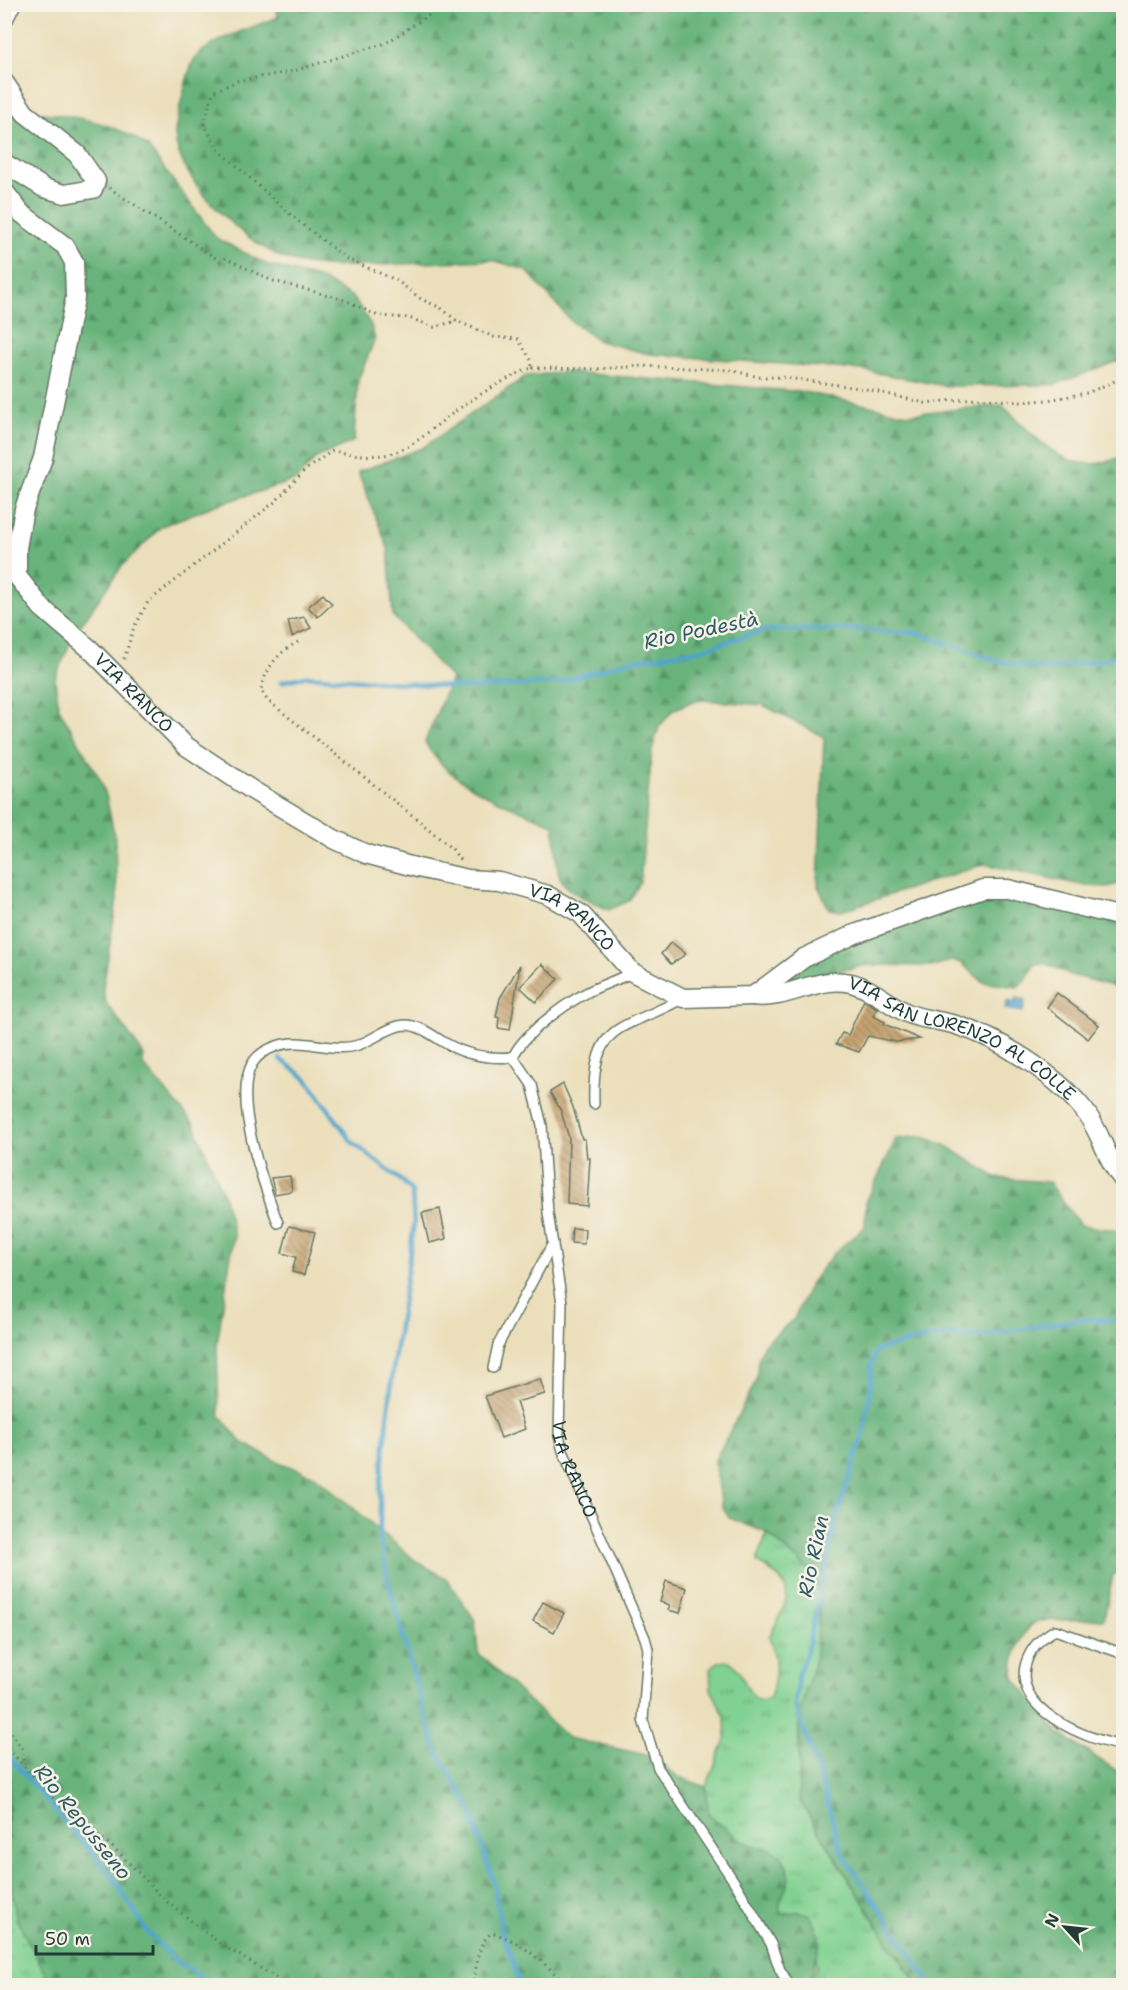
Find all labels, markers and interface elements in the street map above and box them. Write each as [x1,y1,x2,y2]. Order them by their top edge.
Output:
water label: Rio Podestà [641,605,761,655]
street label: VIA RANCO [89,648,178,738]
street label: VIA RANCO [526,878,620,956]
street label: VIA SAN LORENZO AL COLLE [845,971,1081,1106]
street label: VIA RANCO [546,1420,603,1522]
water label: Rio Rian [792,1513,834,1599]
water label: Rio Repusseno [29,1759,137,1885]
north arrow [1035,1897,1095,1957]
text: N [1040,1910,1064,1931]
scale bar [36,1918,153,1956]
text: 50 m [45,1927,90,1951]

